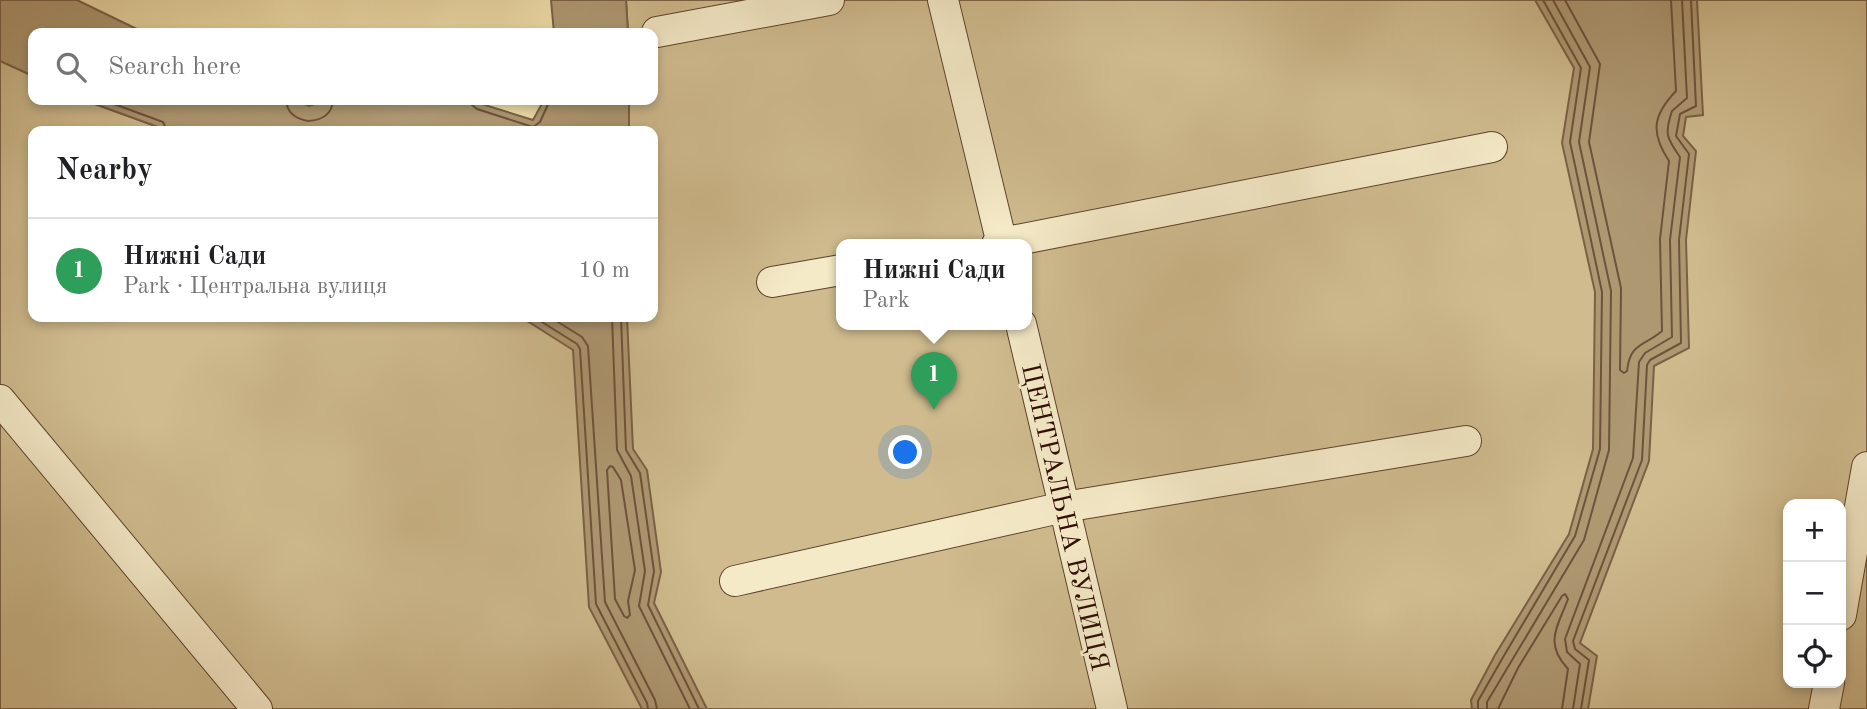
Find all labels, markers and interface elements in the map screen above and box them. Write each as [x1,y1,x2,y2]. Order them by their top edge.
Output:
search box [28,28,658,105]
icon: search [52,48,90,86]
text: Search here [108,54,241,80]
text: Nearby [56,156,153,186]
popup [836,239,1032,330]
text: Нижні Сади [123,244,266,270]
text: Нижні Сади [862,258,1006,284]
text: 1 [72,259,86,282]
text: 10 m [579,259,630,282]
text: Park · Центральна вулиця [123,275,387,298]
text: Park [862,289,910,312]
pin: 1 [911,352,957,410]
street label: ЦЕНТРАЛЬНА ВУЛИЦЯ [1016,361,1112,674]
your location [888,435,922,469]
map controls [1783,499,1846,688]
button: + [1783,499,1846,562]
button: − [1783,562,1846,625]
button: locate [1783,625,1846,688]

